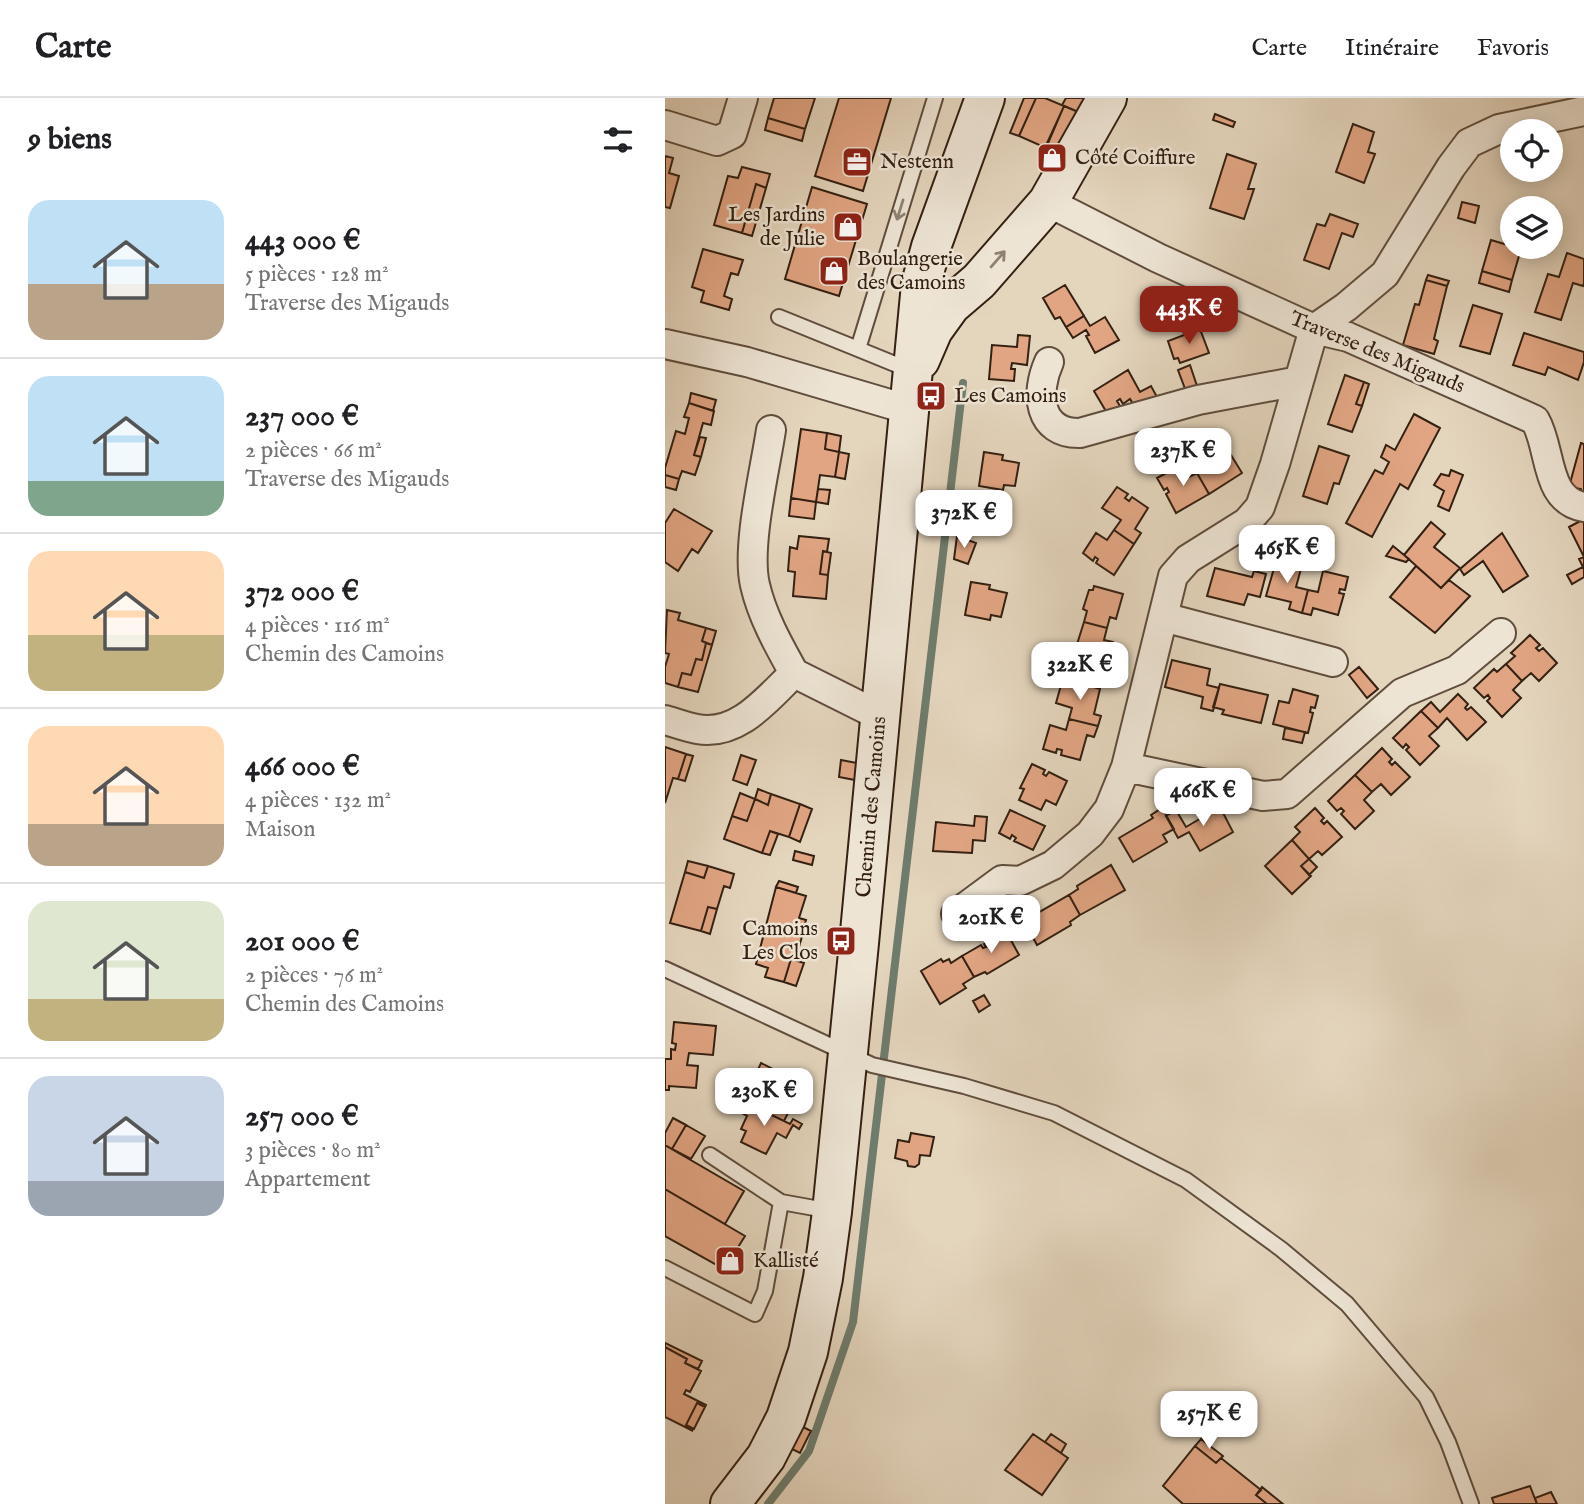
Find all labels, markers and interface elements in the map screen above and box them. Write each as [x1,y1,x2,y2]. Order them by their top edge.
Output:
text: Carte [35,27,111,69]
text: Carte [1251,33,1307,64]
text: Itinéraire [1345,33,1439,64]
text: Favoris [1477,33,1549,64]
map controls [1500,119,1563,259]
button: locate [1500,119,1563,182]
text: 9 biens [28,121,112,159]
icon: filters [599,121,637,159]
shop icon: Côté Coiffure [1035,141,1069,175]
office icon: Nestenn [840,145,874,179]
place label: Côté Coiffure [1075,145,1196,172]
place label: Nestenn [880,149,954,176]
button: layers [1500,196,1563,259]
one-way arrow [893,199,906,221]
place label: Les Jardins de Julie [728,202,825,253]
shop icon: Les Jardins de Julie [831,210,865,244]
text: 443 000 € [245,222,361,260]
icon: home [84,228,168,312]
place label: Boulangerie des Camoins [857,246,965,297]
one-way arrow [989,251,1006,268]
shop icon: Boulangerie des Camoins [817,254,851,288]
text: 5 pièces · 128 m² [245,260,389,289]
pin: 443K € [1132,286,1246,346]
text: Traverse des Migauds [245,289,449,318]
text: 443K € [1156,294,1222,323]
street label: Traverse des Migauds [1285,306,1469,400]
bus stop icon: Les Camoins [914,379,948,413]
place label: Les Camoins [954,383,1066,410]
text: 237 000 € [245,398,359,436]
icon: home [84,404,168,488]
pin: 237K € [1126,428,1240,488]
text: 2 pièces · 66 m² [245,436,382,465]
text: 237K € [1150,436,1216,465]
text: Traverse des Migauds [245,465,449,494]
pin: 372K € [907,490,1021,550]
text: 372K € [931,498,997,527]
pin: 465K € [1230,526,1344,585]
text: 465K € [1255,533,1319,562]
text: 372 000 € [245,573,359,611]
icon: home [84,579,168,663]
text: 4 pièces · 116 m² [245,611,390,640]
text: Chemin des Camoins [245,640,444,669]
pin: 322K € [1023,642,1137,702]
text: 322K € [1047,650,1113,679]
street label: Chemin des Camoins [851,715,893,899]
text: 466 000 € [245,748,360,786]
icon: home [84,754,168,838]
pin: 466K € [1146,768,1260,828]
text: 466K € [1170,776,1236,805]
text: 4 pièces · 132 m² [245,786,391,815]
text: Maison [245,815,315,844]
pin: 201K € [934,896,1048,955]
text: 201K € [958,903,1024,932]
place label: Camoins Les Clos [742,916,818,967]
text: 201 000 € [245,923,360,961]
bus stop icon: Camoins Les Clos [824,924,858,958]
icon: home [84,929,168,1013]
text: 2 pièces · 76 m² [245,961,383,990]
text: Chemin des Camoins [245,990,444,1019]
pin: 230K € [707,1068,821,1128]
text: 230K € [731,1076,797,1105]
text: 257 000 € [245,1098,359,1136]
icon: home [84,1104,168,1188]
text: 3 pièces · 80 m² [245,1136,381,1165]
text: Appartement [245,1165,371,1194]
shop icon: Kallisté [713,1244,747,1278]
place label: Kallisté [753,1248,819,1275]
pin: 257K € [1152,1392,1266,1451]
text: 257K € [1177,1399,1241,1428]

